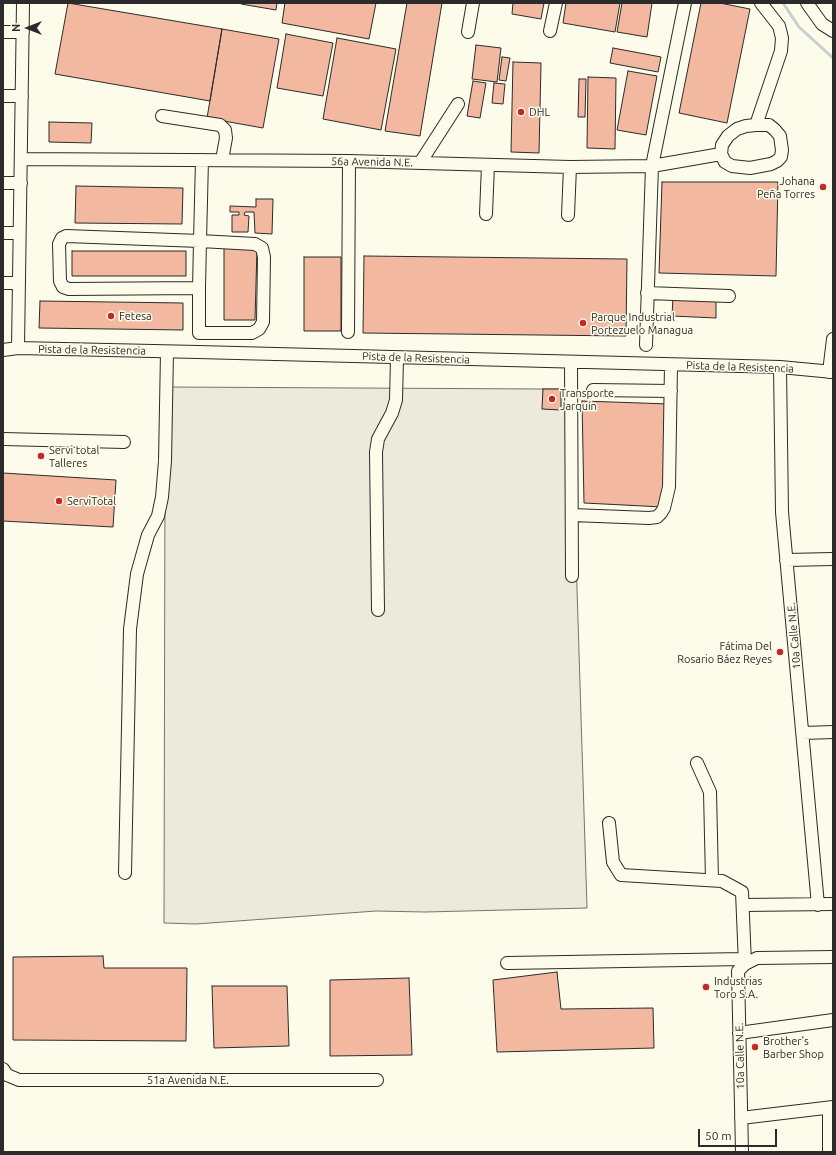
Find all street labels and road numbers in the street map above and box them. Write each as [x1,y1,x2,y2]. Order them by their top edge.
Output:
street label: 56a Avenida N.E. [331,155,413,169]
street label: Pista de la Resistencia [38,342,146,358]
street label: Pista de la Resistencia [362,350,470,366]
street label: Pista de la Resistencia [686,359,794,375]
street label: 10a Calle N.E. [785,602,803,670]
street label: 10a Calle N.E. [733,1022,747,1090]
street label: 51a Avenida N.E. [147,1073,229,1087]

